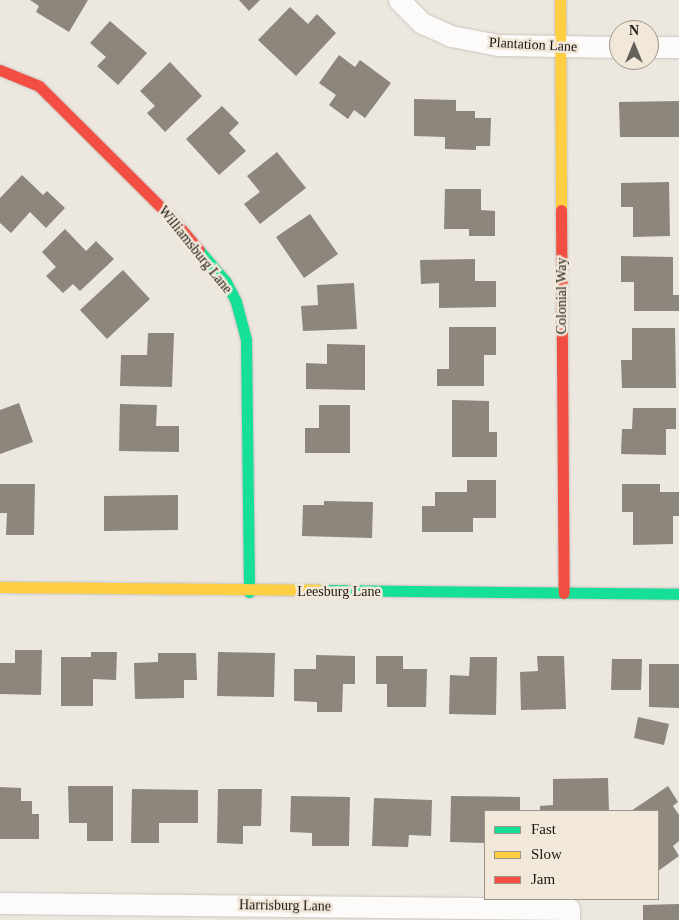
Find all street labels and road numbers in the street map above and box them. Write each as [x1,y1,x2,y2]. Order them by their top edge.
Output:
street label: Plantation Lane [488,34,578,56]
street label: Williamsburg Lane [155,203,235,297]
street label: Colonial Way [554,257,570,335]
street label: Leesburg Lane [297,584,381,600]
street label: Harrisburg Lane [239,897,331,915]

